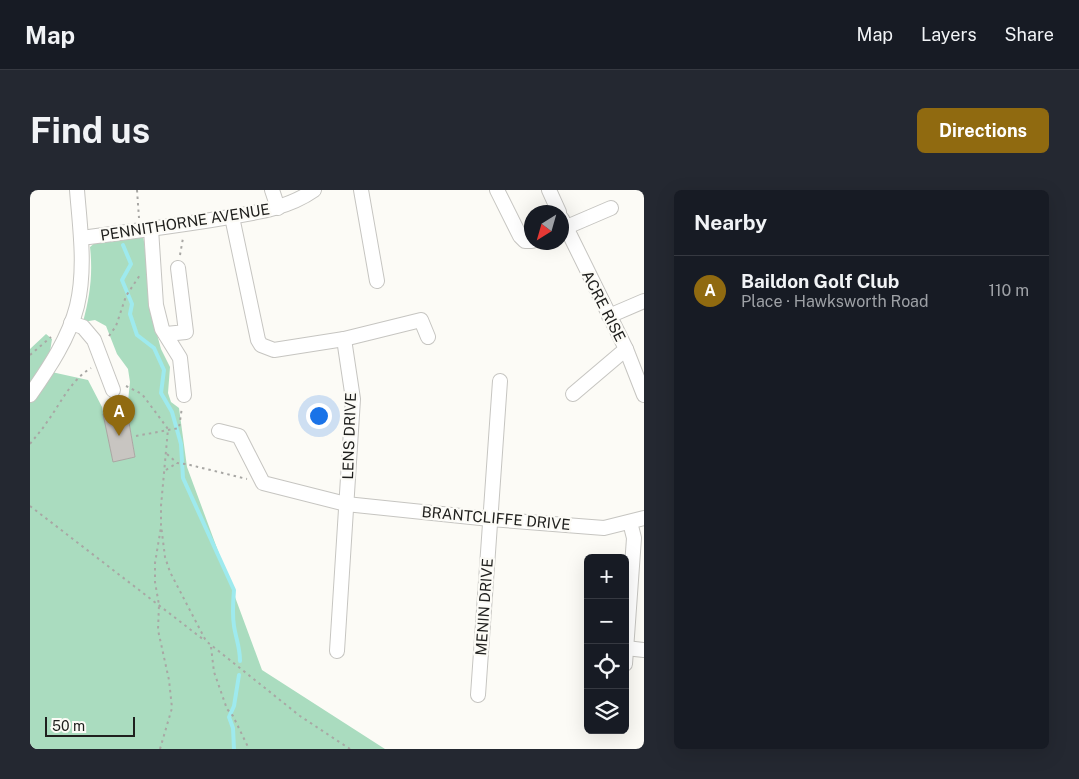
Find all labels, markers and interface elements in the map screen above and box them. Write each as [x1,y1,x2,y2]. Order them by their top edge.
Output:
text: Map [25,21,75,49]
text: Map [857,24,893,45]
text: Layers [921,24,977,45]
text: Share [1005,24,1054,45]
button: Directions [917,108,1049,153]
text: Find us [30,110,150,151]
street label: PENNITHORNE AVENUE [99,200,271,244]
north arrow [524,205,569,250]
text: Nearby [694,210,767,235]
street label: ACRE RISE [579,268,629,344]
text: Baildon Golf Club [741,270,899,292]
text: A [704,281,716,300]
text: 110 m [988,281,1029,300]
text: Place · Hawksworth Road [741,292,928,311]
street label: LENS DRIVE [339,392,359,480]
pin: A [103,395,135,436]
your location [306,403,332,429]
street label: BRANTCLIFFE DRIVE [421,503,571,533]
map controls [584,554,629,734]
button: + [584,554,629,599]
street label: MENIN DRIVE [472,558,496,656]
button: − [584,599,629,644]
button: locate [584,644,629,689]
button: layers [584,689,629,734]
scale bar [45,714,135,737]
text: 50 m [52,718,85,734]

